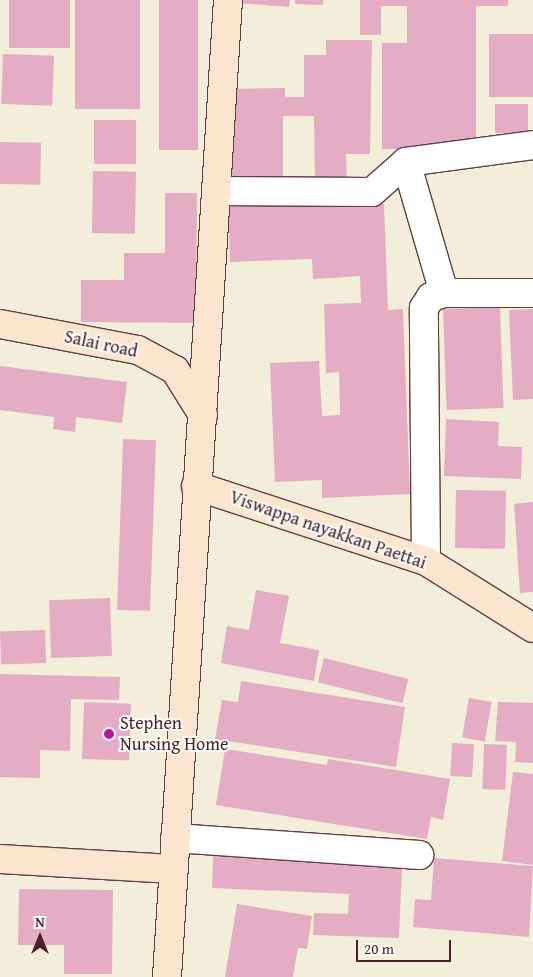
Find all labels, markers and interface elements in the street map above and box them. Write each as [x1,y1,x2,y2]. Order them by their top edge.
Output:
street label: Salai road [62,326,140,362]
street label: Viswappa nayakkan Paettai [227,486,429,574]
place label: Stephen Nursing Home [120,713,228,756]
marker: Stephen Nursing Home [102,727,116,741]
north arrow [15,912,65,962]
text: N [35,912,45,932]
scale bar [358,930,453,962]
text: 20 m [364,938,394,959]

